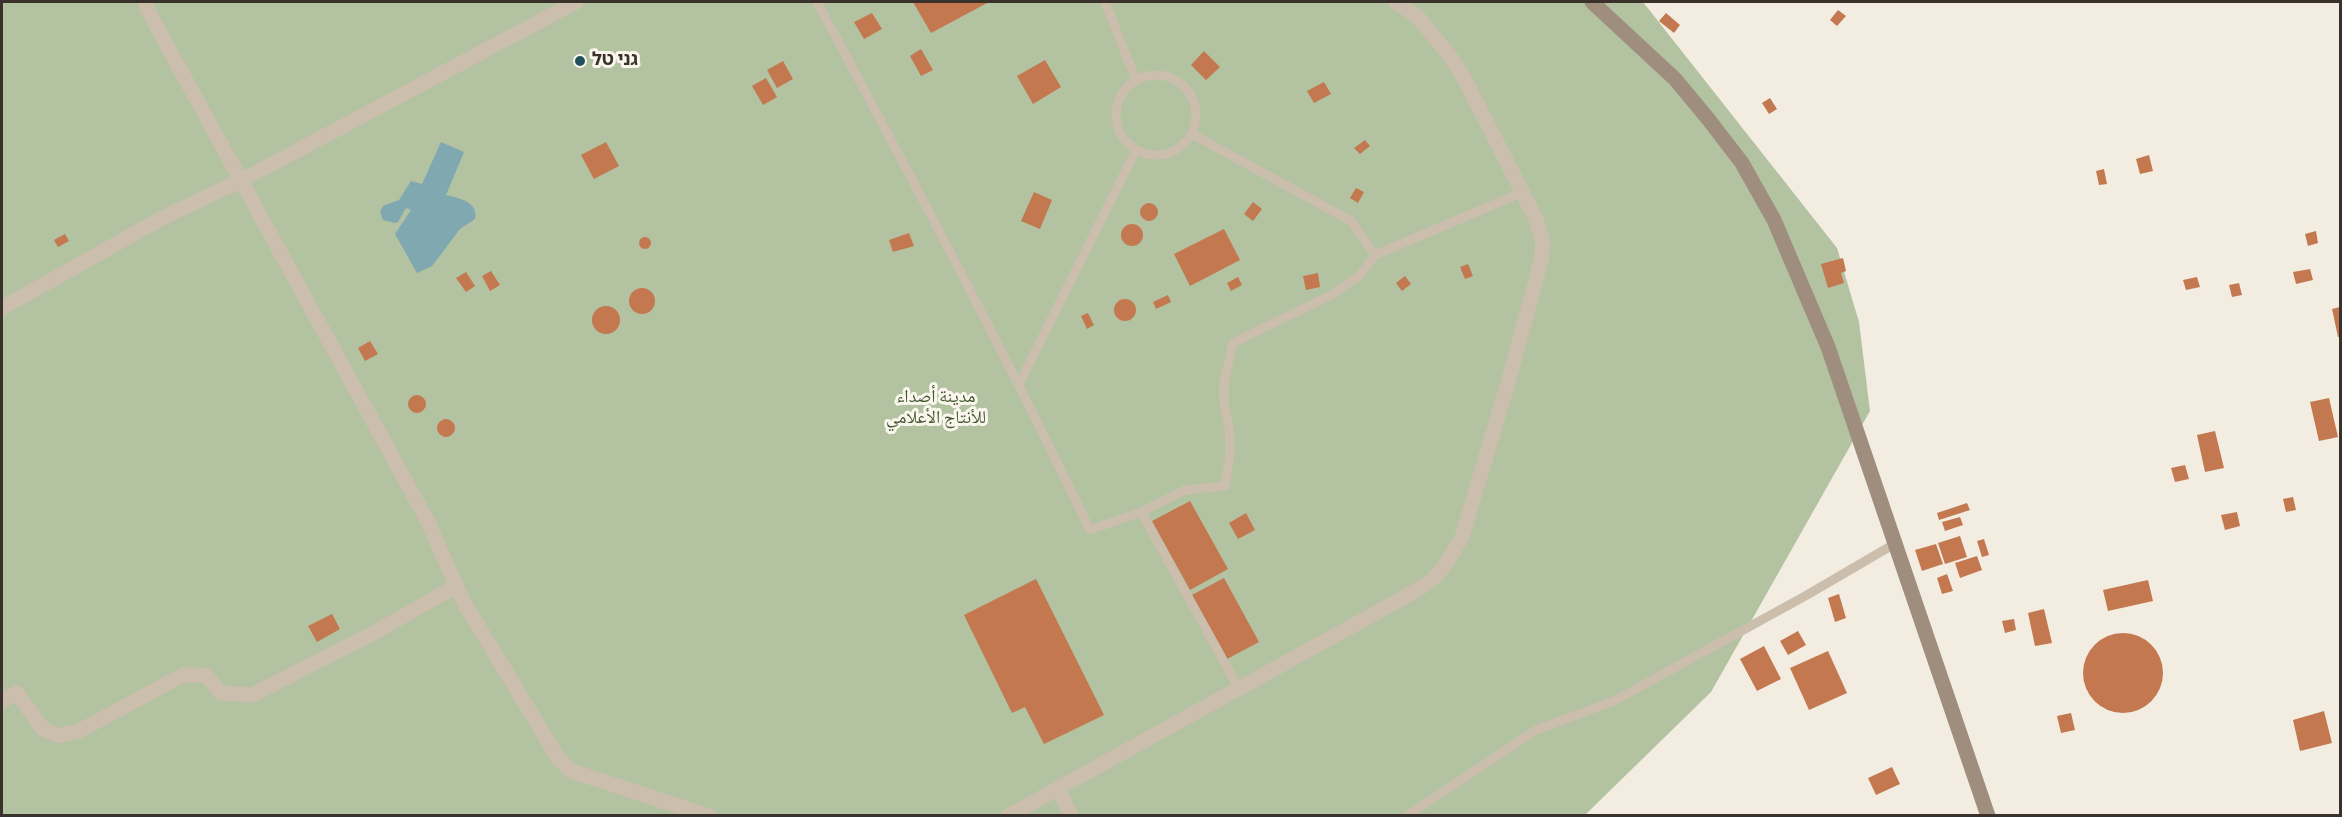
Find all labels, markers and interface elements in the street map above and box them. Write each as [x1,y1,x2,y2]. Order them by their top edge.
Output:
place label: גני טל [592,50,638,72]
marker: גני טל [573,54,587,68]
park label: مدينة أصداء للأنتاج الأعلامي [886,387,986,430]

